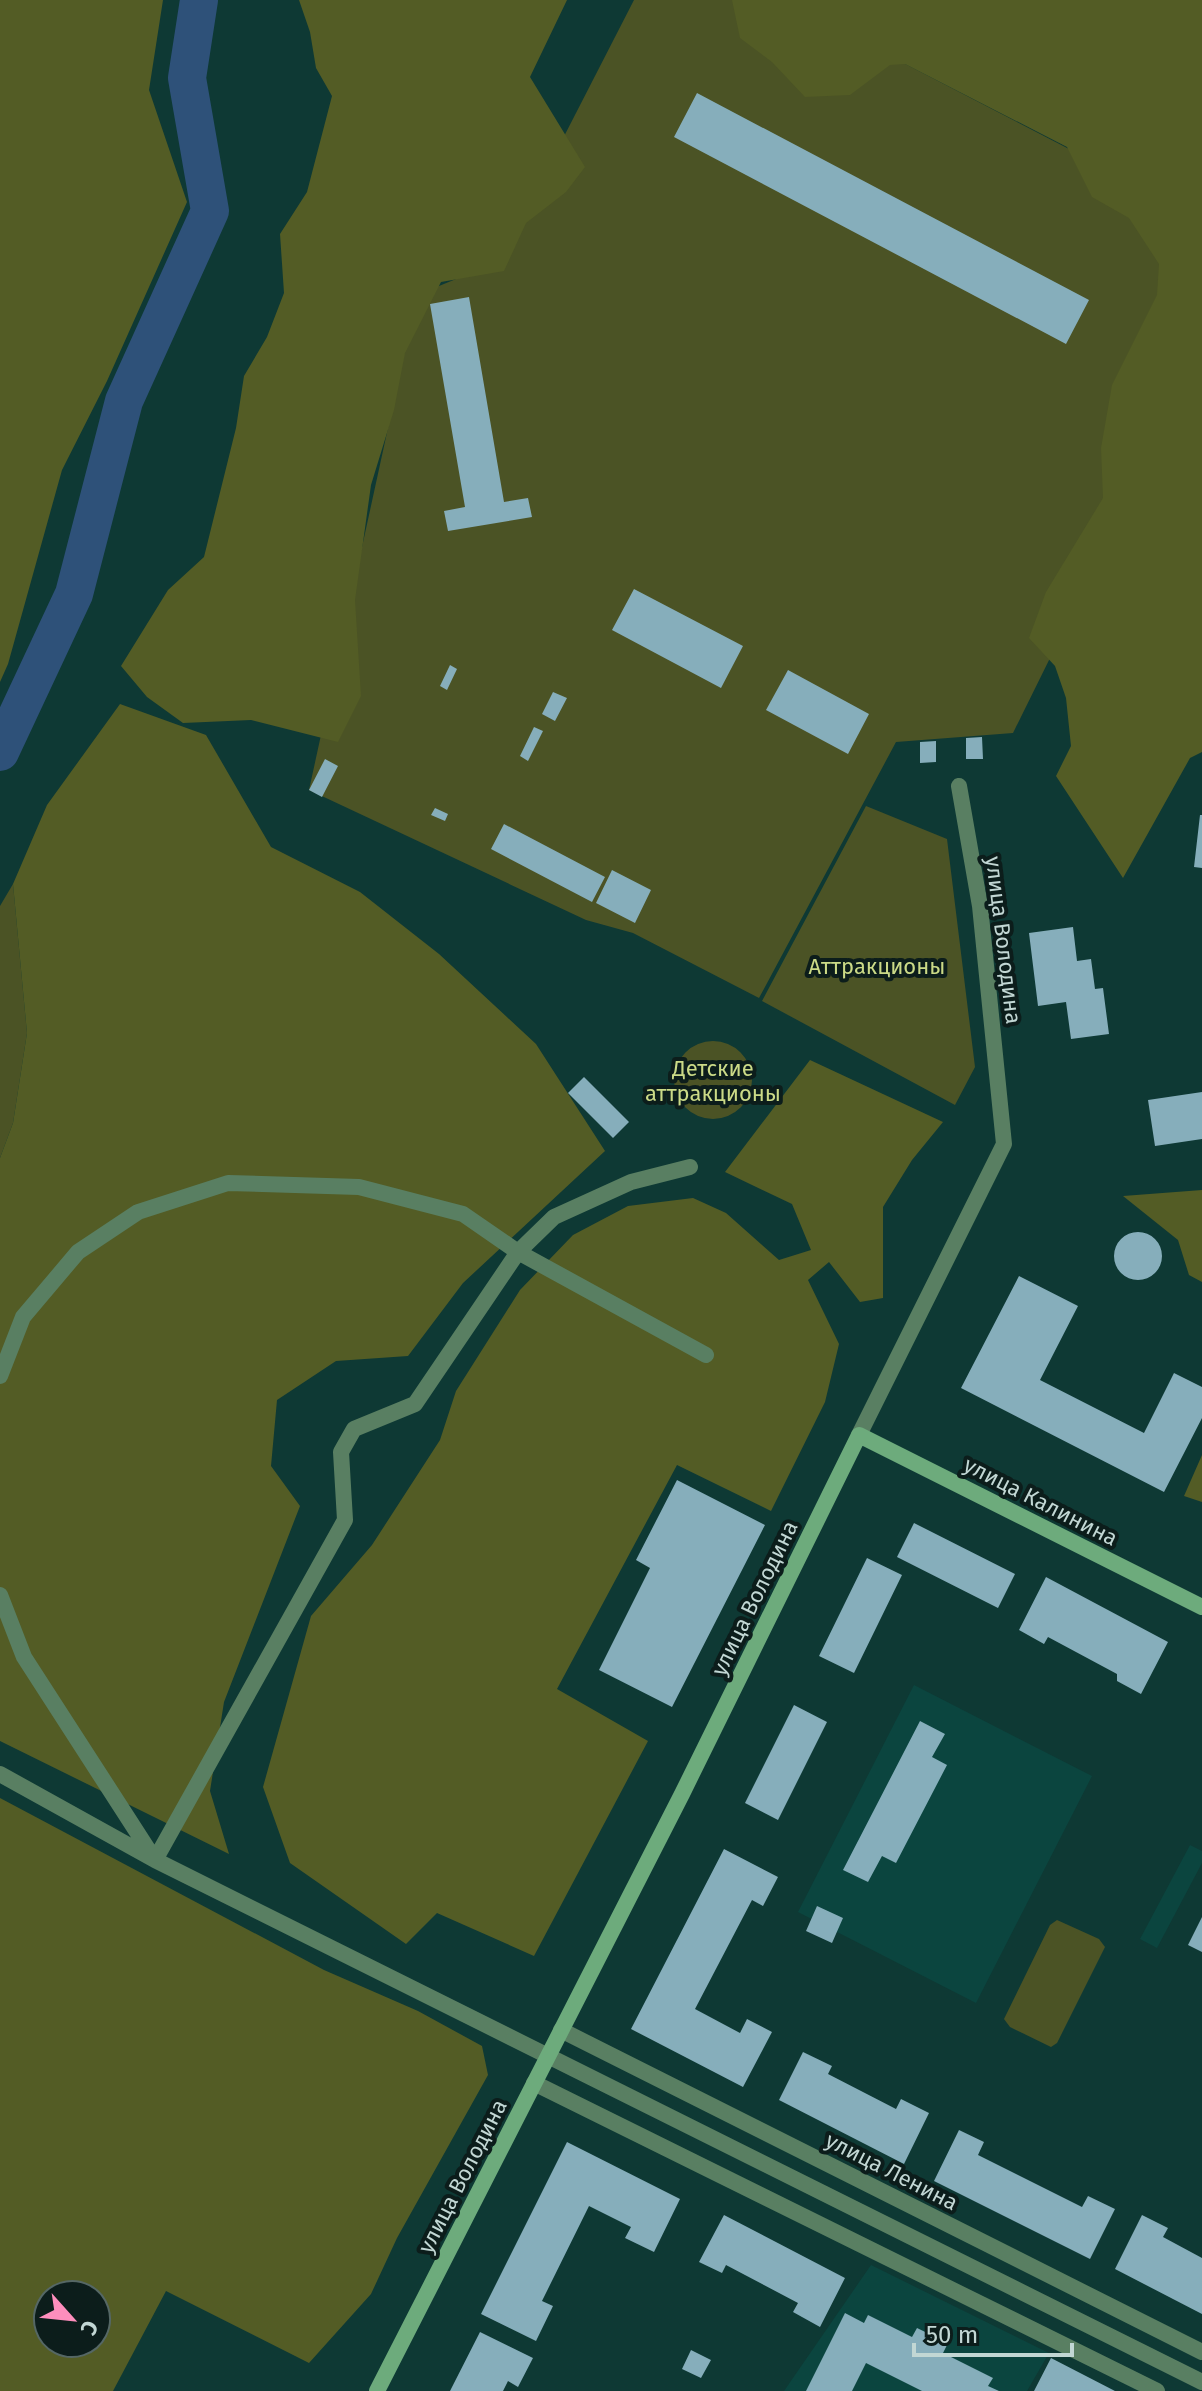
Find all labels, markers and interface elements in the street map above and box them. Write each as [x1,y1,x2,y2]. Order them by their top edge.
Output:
street label: улица Володина [980,855,1027,1026]
park label: Аттракционы [809,953,945,980]
park label: Детские аттракционы [645,1055,781,1107]
street label: улица Калинина [959,1451,1122,1552]
street label: улица Володина [705,1516,804,1680]
street label: улица Володина [412,2095,513,2258]
street label: улица Ленина [821,2127,962,2216]
north arrow [32,2279,112,2359]
scale bar [914,2307,1072,2357]
text: С [74,2316,104,2340]
text: 50 m [926,2321,978,2349]

